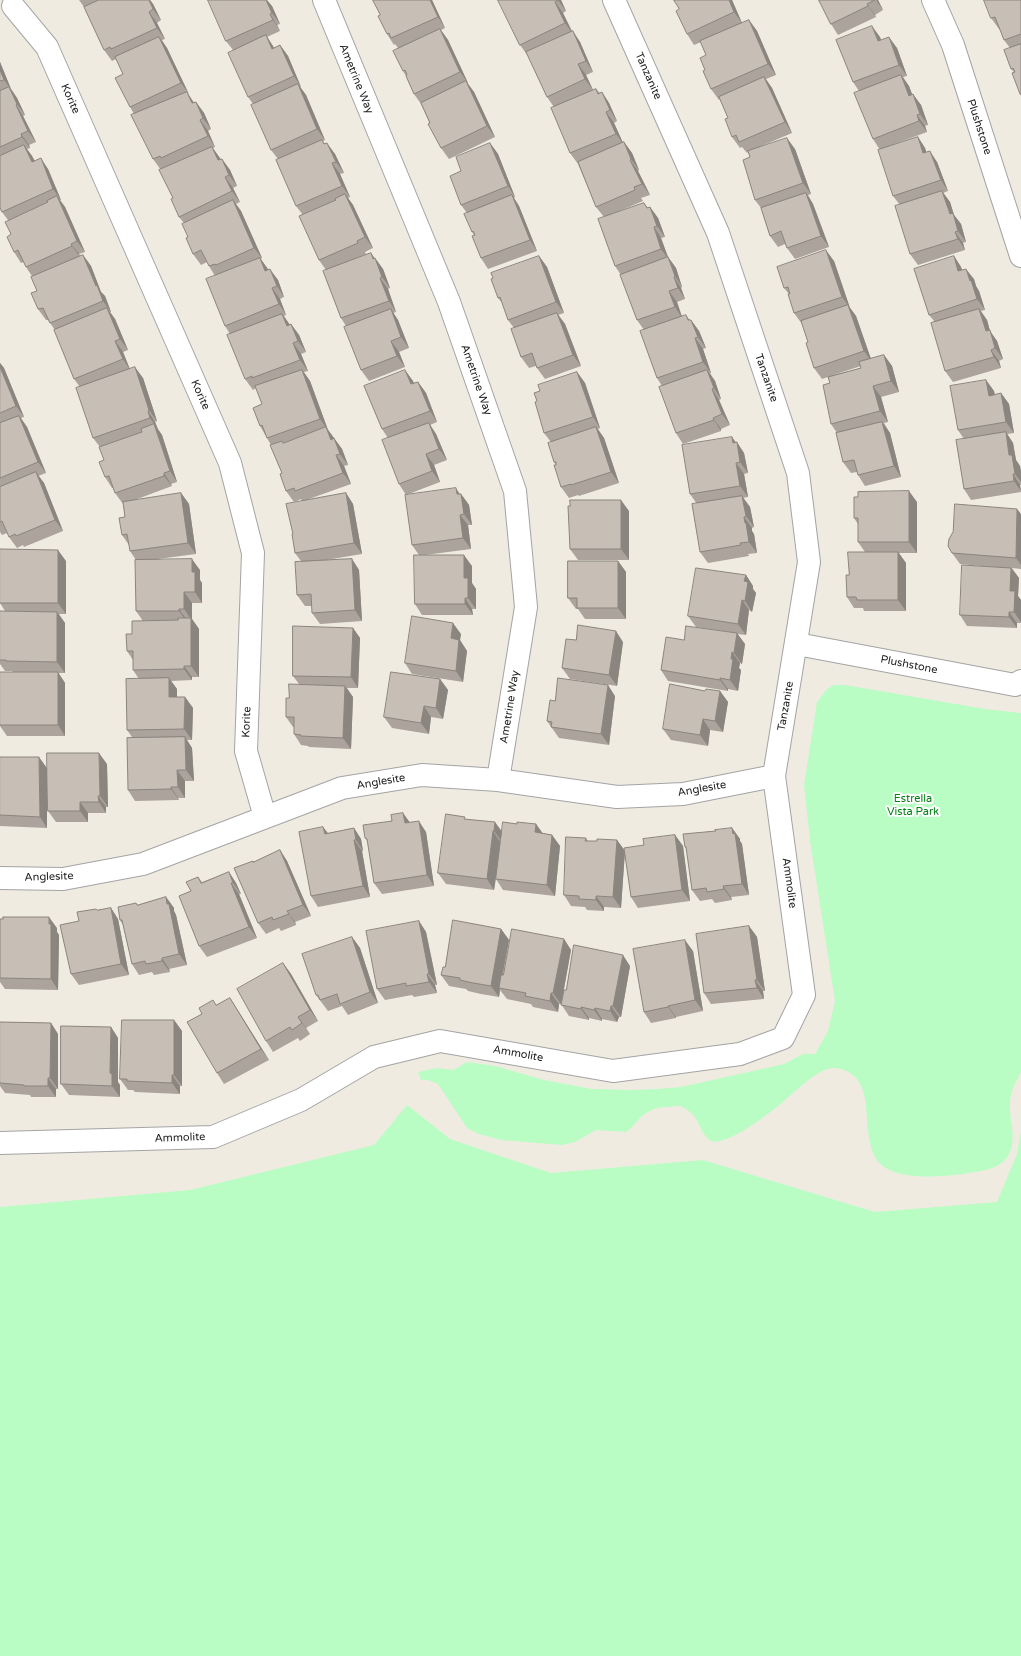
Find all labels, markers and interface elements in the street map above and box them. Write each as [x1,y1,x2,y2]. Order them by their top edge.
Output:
street label: Ametrine Way [336,42,376,116]
street label: Tanzanite [632,50,664,102]
street label: Korite [58,82,82,116]
street label: Plushstone [964,98,994,156]
street label: Ametrine Way [458,343,494,417]
street label: Tanzanite [752,352,780,404]
street label: Korite [188,378,212,412]
street label: Plushstone [879,653,939,677]
street label: Ametrine Way [498,669,522,745]
street label: Tanzanite [775,680,797,732]
street label: Korite [240,706,254,738]
street label: Anglesite [356,771,406,793]
street label: Anglesite [677,778,727,800]
park label: Estrella Vista Park [887,792,939,818]
street label: Ammolite [779,857,799,909]
street label: Anglesite [24,870,74,884]
street label: Ammolite [492,1043,544,1065]
street label: Ammolite [154,1131,206,1145]

